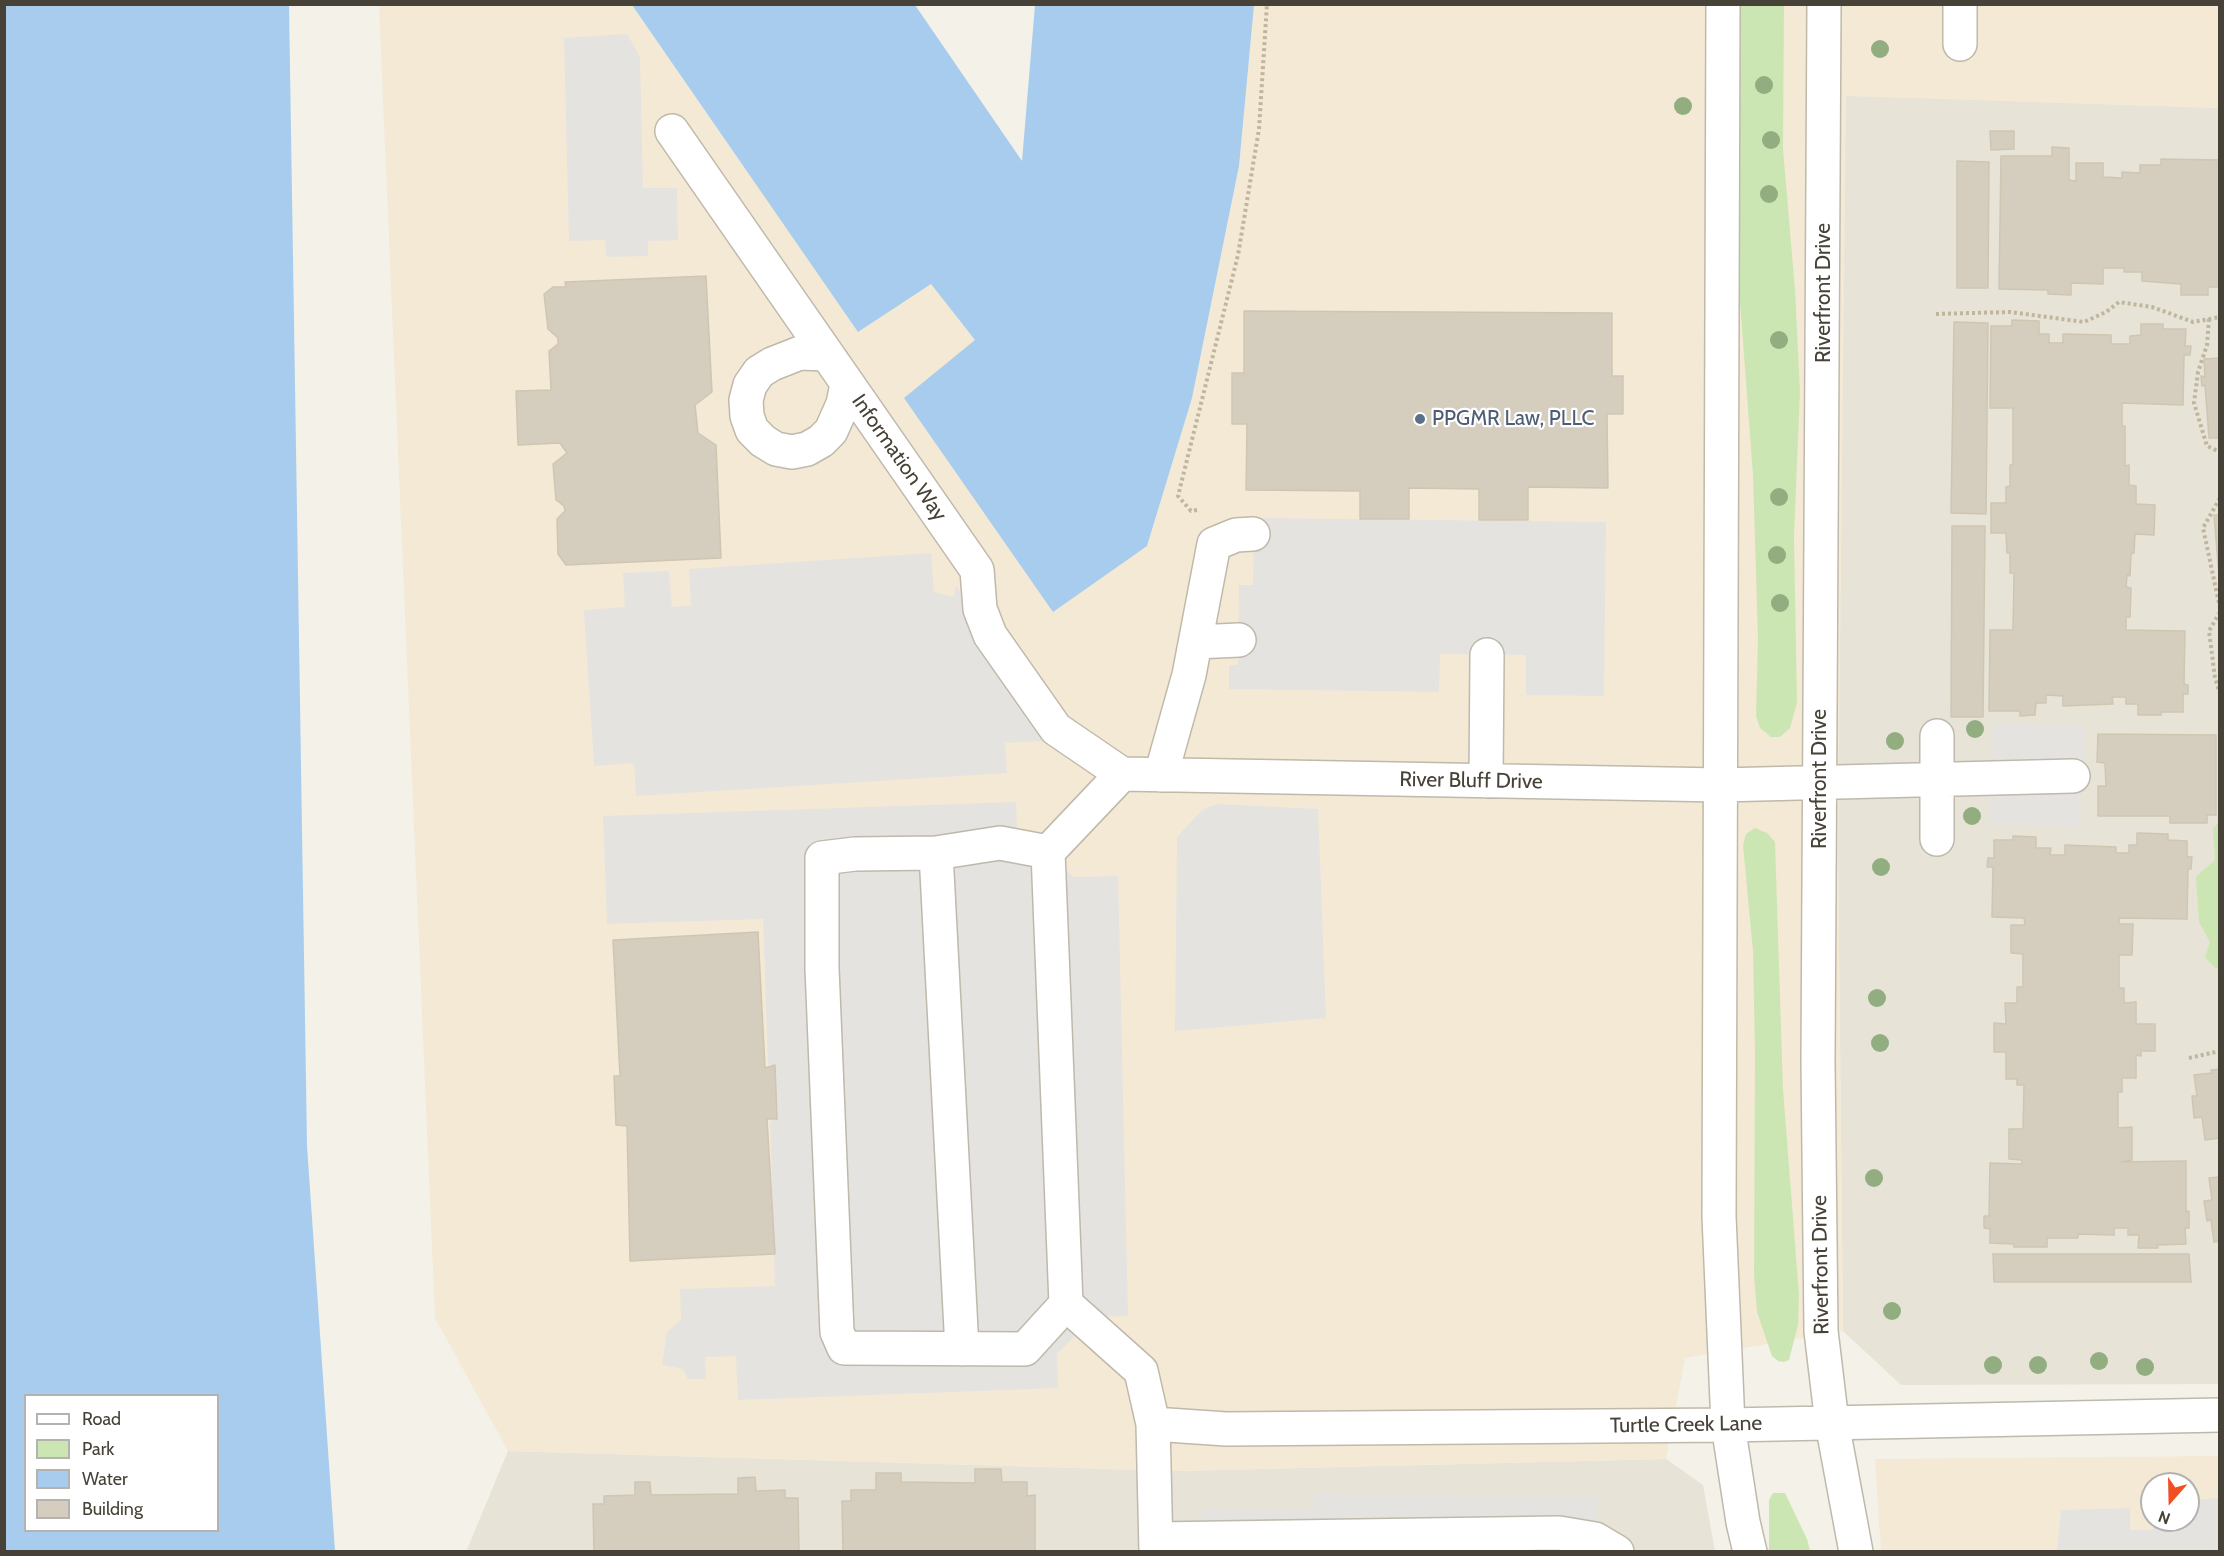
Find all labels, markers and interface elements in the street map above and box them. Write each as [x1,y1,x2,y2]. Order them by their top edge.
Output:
street label: Riverfront Drive [1811,223,1837,363]
street label: Information Way [846,390,952,526]
place label: PPGMR Law, PLLC [1432,406,1594,432]
marker: PPGMR Law, PLLC [1413,412,1427,426]
street label: Riverfront Drive [1807,709,1833,849]
street label: River Bluff Drive [1399,767,1543,795]
street label: Riverfront Drive [1807,1195,1835,1335]
legend [24,1394,219,1532]
text: Road [82,1408,121,1430]
street label: Turtle Creek Lane [1610,1411,1762,1439]
text: Park [82,1438,114,1460]
text: Water [82,1468,128,1490]
north arrow [2140,1472,2200,1532]
text: Building [82,1498,143,1520]
text: N [2156,1507,2173,1528]

